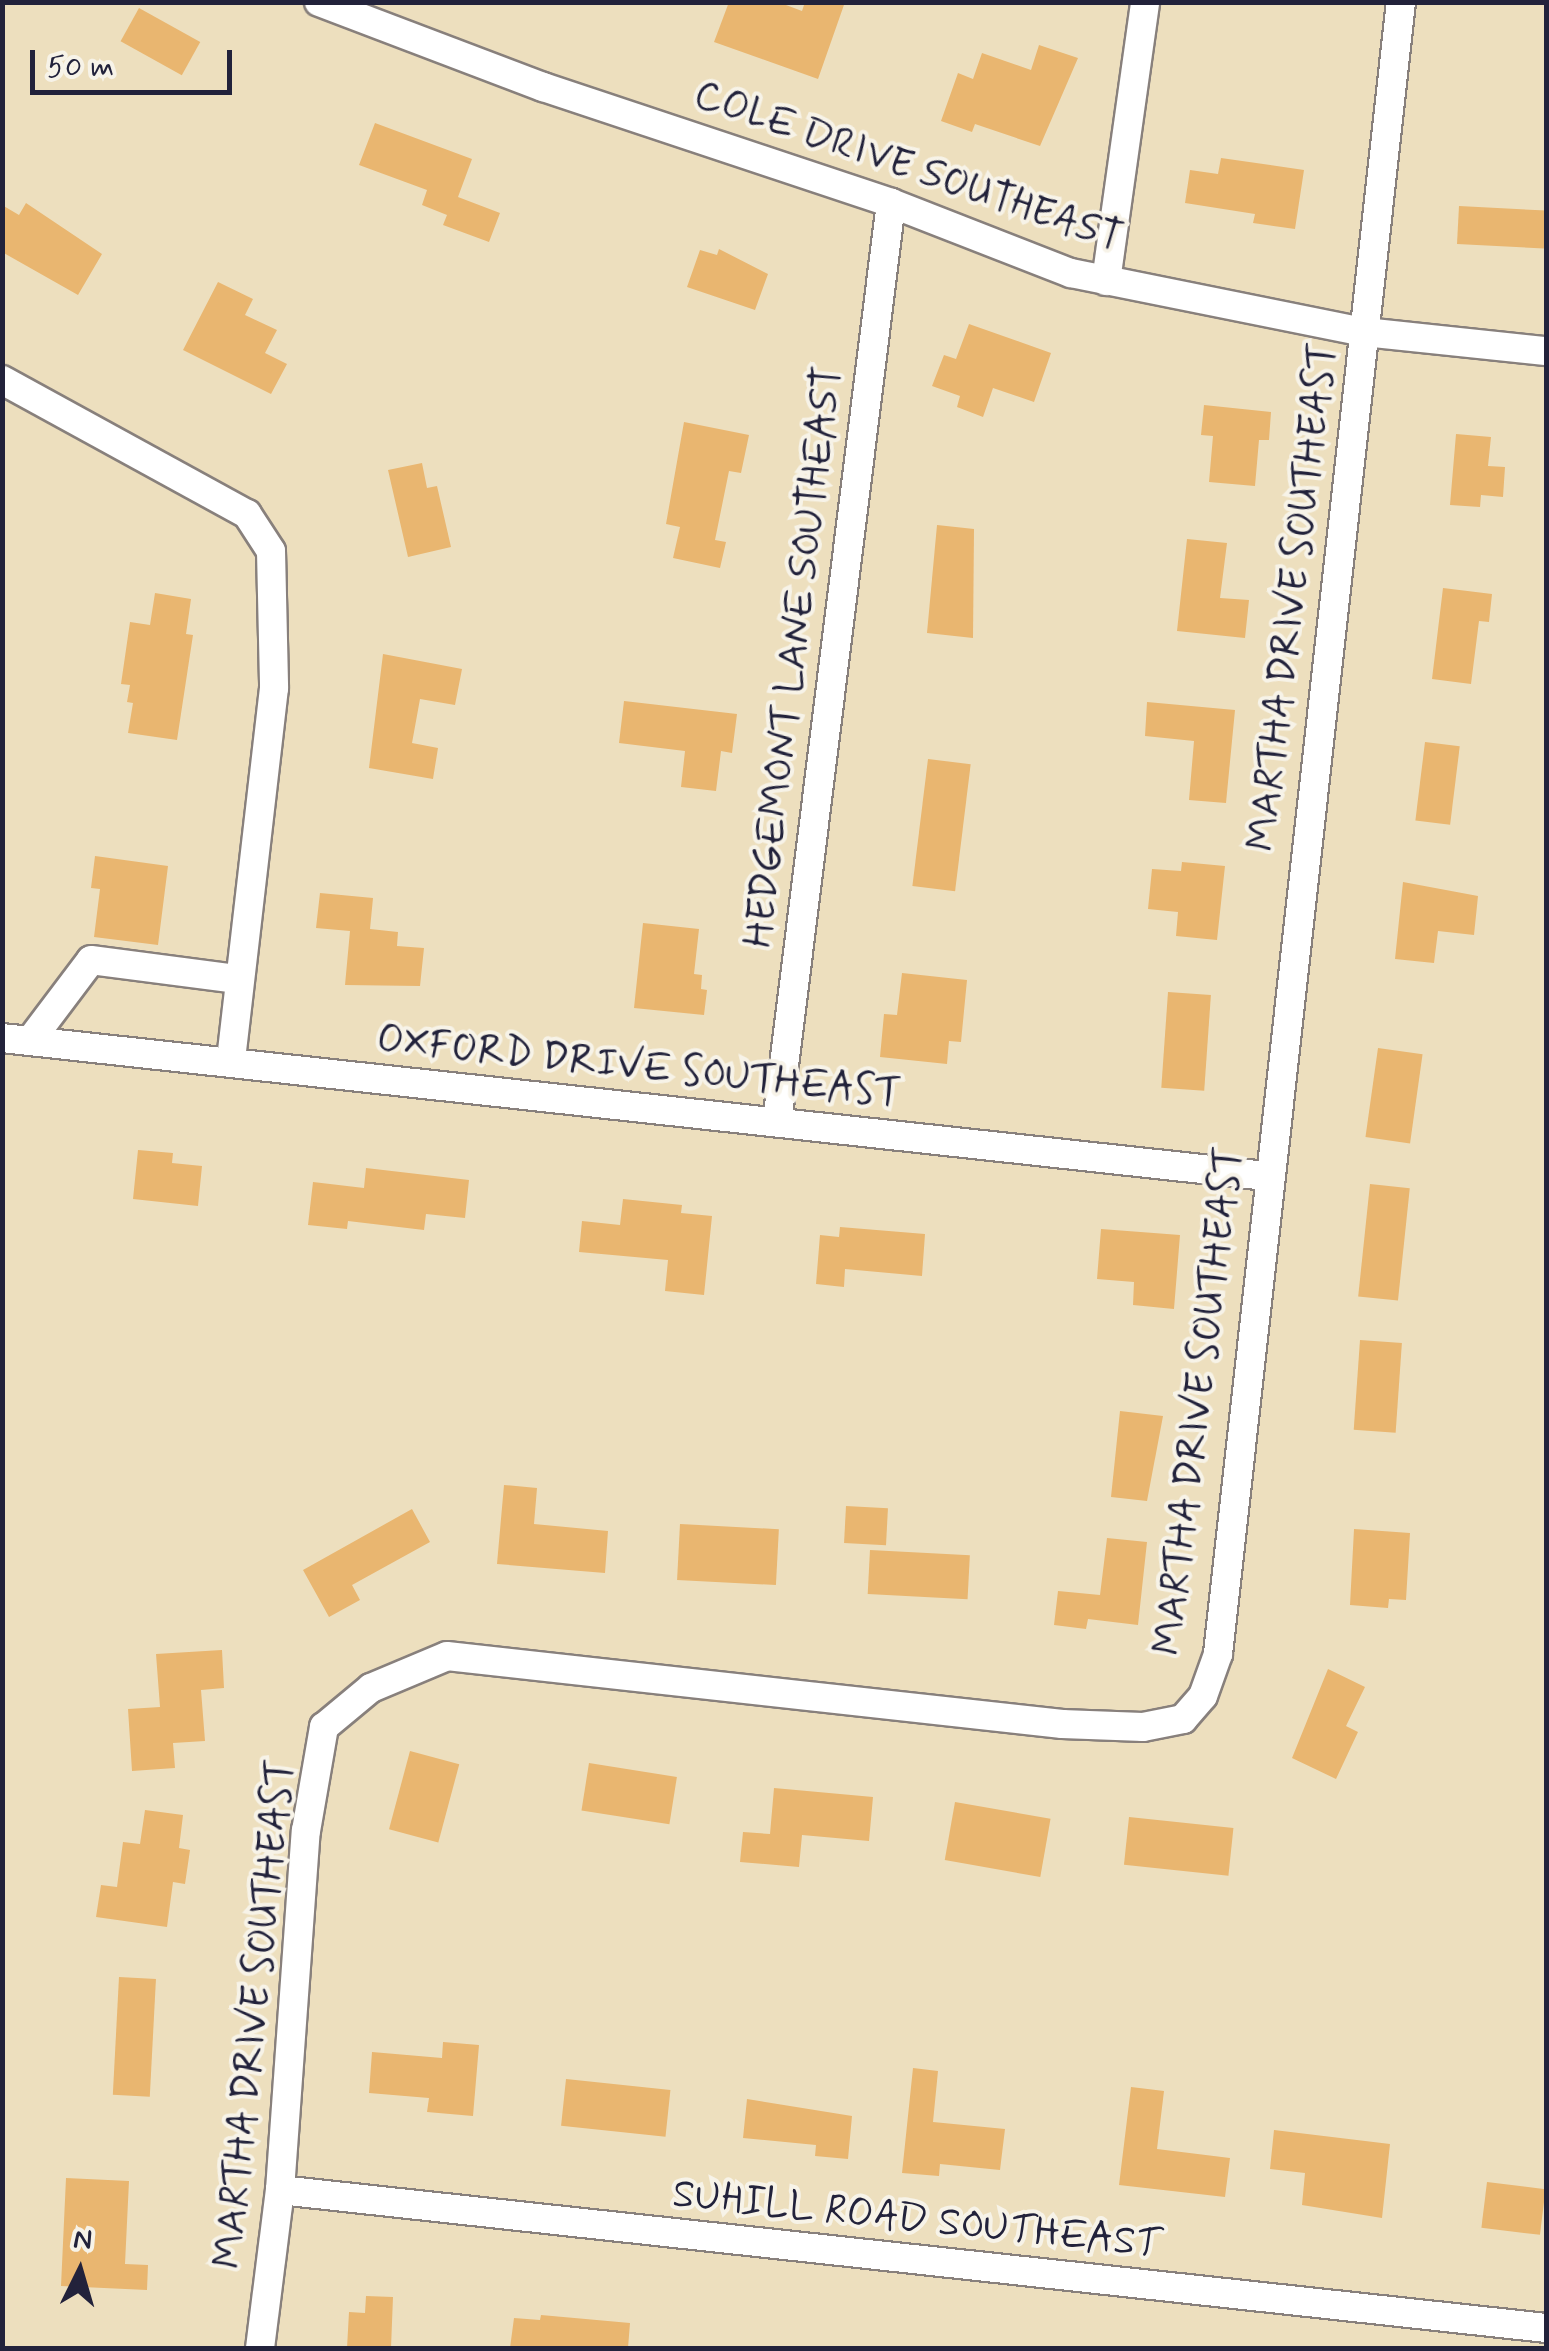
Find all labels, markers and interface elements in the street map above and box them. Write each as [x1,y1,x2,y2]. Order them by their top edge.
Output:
scale bar [35,30,238,92]
text: 50 m [47,48,114,87]
street label: COLE DRIVE SOUTHEAST [675,67,1141,267]
street label: MARTHA DRIVE SOUTHEAST [1237,330,1349,864]
street label: HEDGEMONT LANE SOUTHEAST [734,360,854,954]
street label: OXFORD DRIVE SOUTHEAST [374,1016,904,1118]
street label: MARTHA DRIVE SOUTHEAST [1143,1134,1255,1668]
street label: MARTHA DRIVE SOUTHEAST [203,1747,307,2281]
street label: SUHILL ROAD SOUTHEAST [673,2171,1161,2269]
north arrow [30,2221,130,2321]
text: N [72,2221,94,2260]

